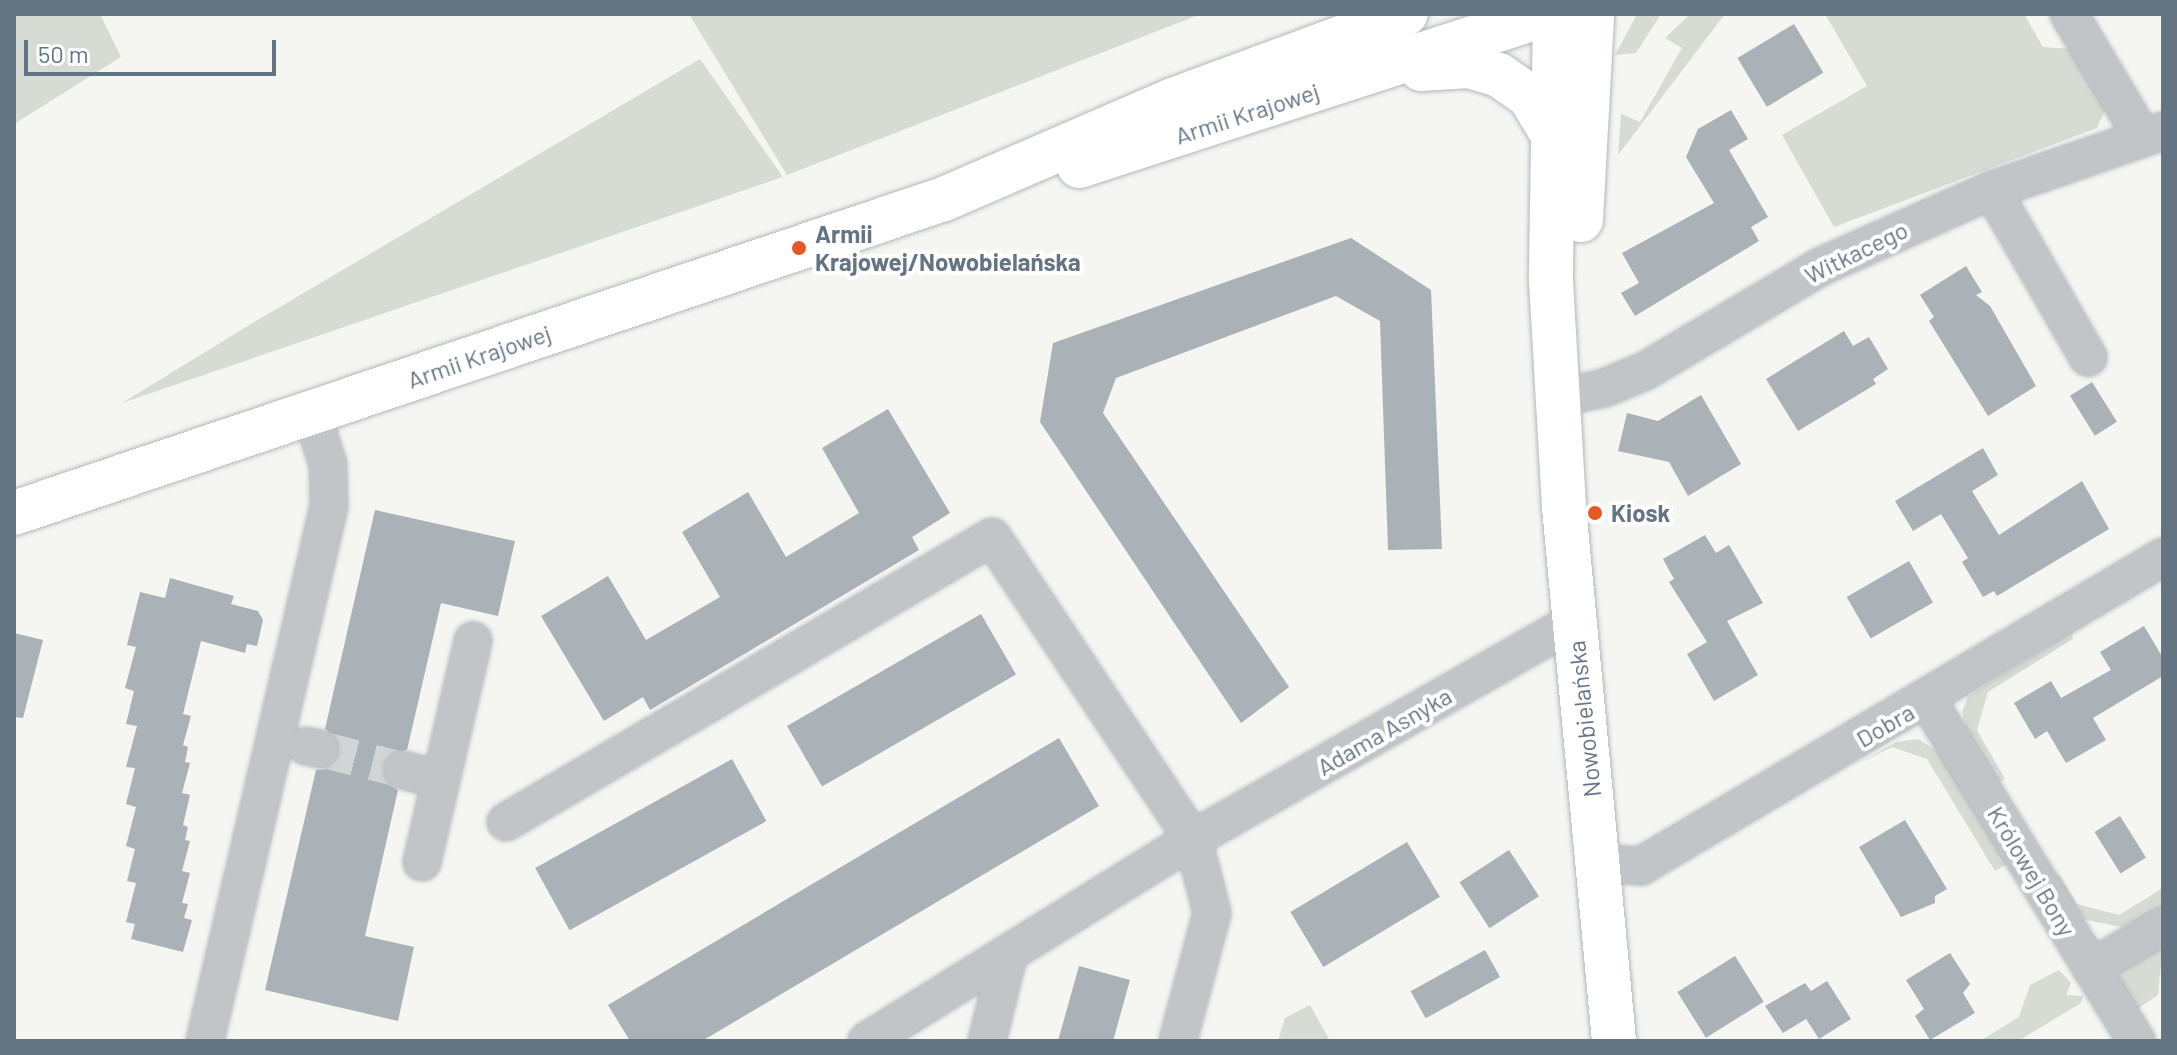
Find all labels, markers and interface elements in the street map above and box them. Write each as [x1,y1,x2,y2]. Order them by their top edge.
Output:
scale bar [28,24,280,74]
text: 50 m [38,39,89,68]
street label: Armii Krajowej [1171,76,1323,150]
street label: Witkacego [1800,215,1912,289]
place label: Armii Krajowej/Nowobielańska [815,220,1081,276]
marker: Armii Krajowej/Nowobielańska [790,239,808,257]
street label: Armii Krajowej [403,318,555,394]
place label: Kiosk [1611,499,1670,527]
marker: Kiosk [1586,504,1604,522]
street label: Nowobielańska [1561,639,1607,799]
street label: Adama Asnyka [1312,681,1456,781]
street label: Dobra [1851,697,1919,753]
street label: Królowej Bony [1982,801,2082,941]

